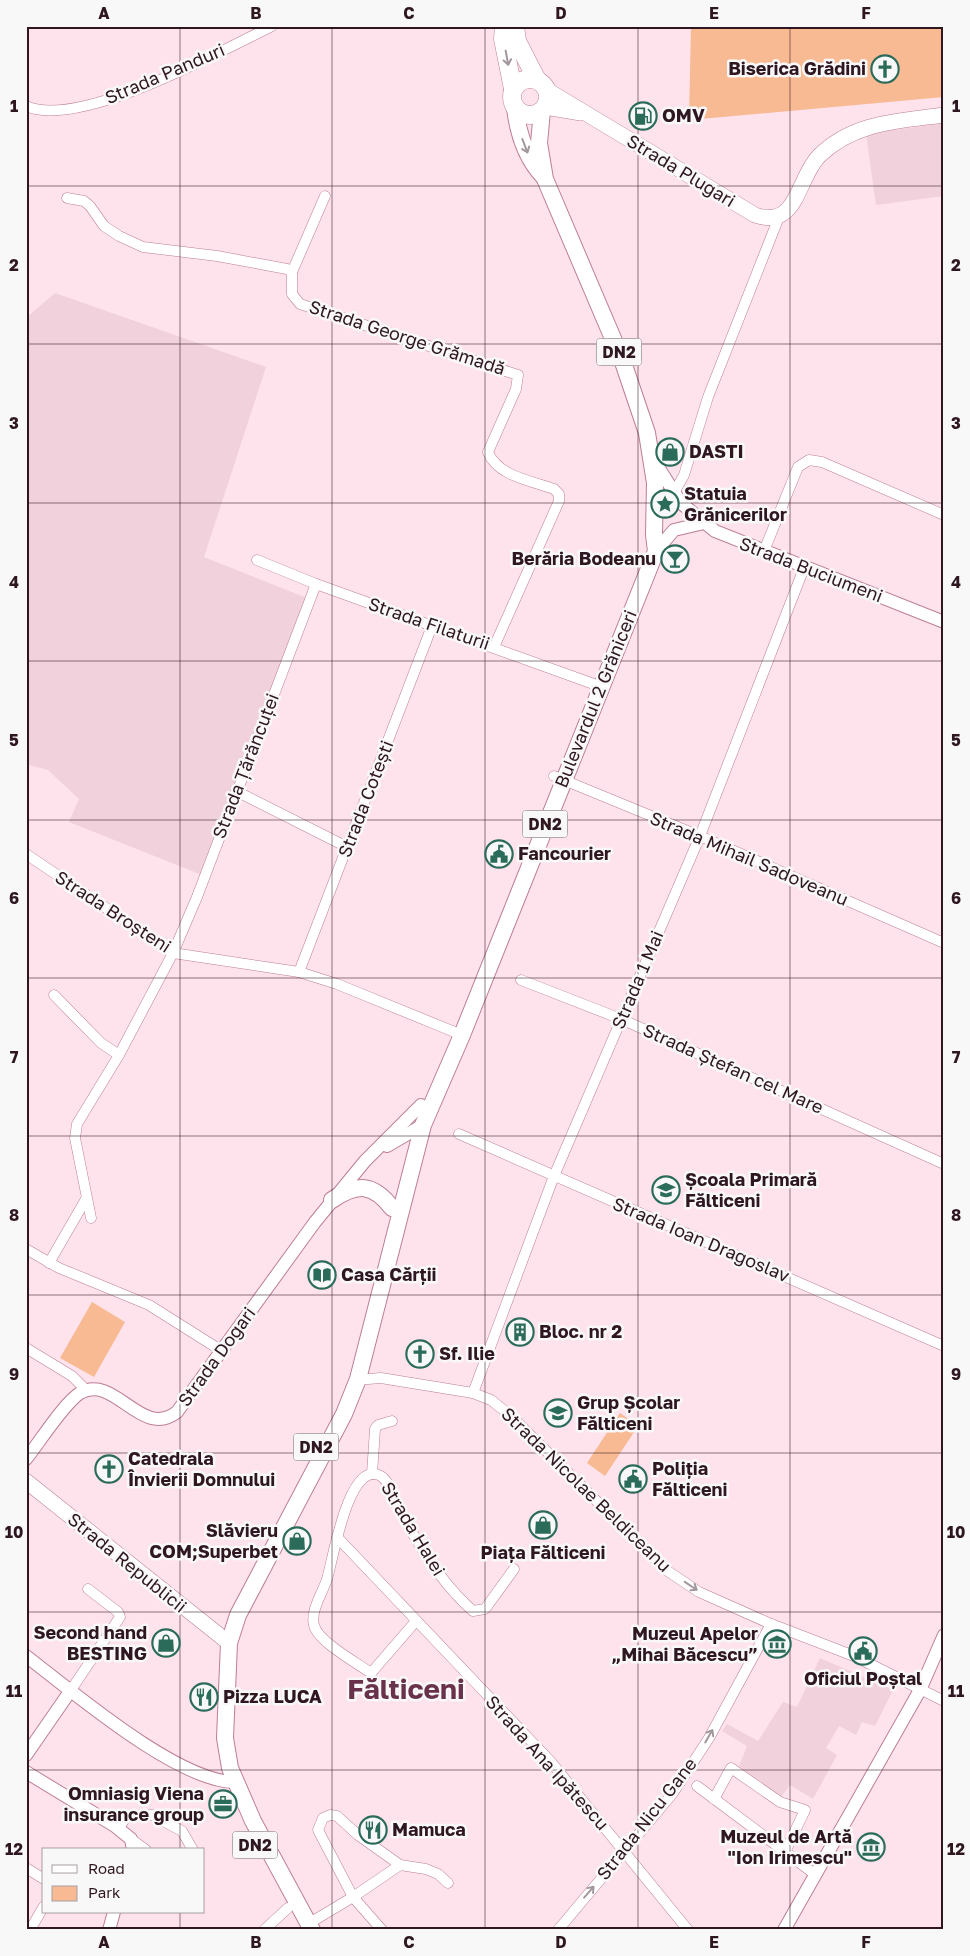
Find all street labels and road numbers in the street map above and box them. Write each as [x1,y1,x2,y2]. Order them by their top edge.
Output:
street label: Strada Panduri [102,38,228,108]
street label: Strada Plugari [623,129,740,211]
street label: Strada George Grămadă [306,295,508,379]
road number: DN2 [596,338,642,366]
street label: Strada Buciumeni [737,532,886,607]
street label: Strada Filaturii [366,592,493,654]
street label: Bulevardul 2 Grăniceri [549,606,641,791]
street label: Strada Țărăncuței [207,690,284,842]
street label: Strada Cotești [333,737,397,860]
street label: Strada Mihail Sadoveanu [647,806,852,910]
road number: DN2 [522,811,568,838]
street label: Strada Broșteni [51,865,176,957]
street label: Strada 1 Mai [606,927,668,1032]
street label: Strada Ștefan cel Mare [640,1018,827,1118]
street label: Strada Ioan Dragoslav [610,1192,793,1286]
street label: Strada Dogari [173,1302,260,1410]
street label: Strada Nicolae Beldiceanu [497,1402,676,1576]
road number: DN2 [294,1434,338,1460]
street label: Strada Halei [377,1477,451,1579]
street label: Strada Republicii [64,1508,192,1617]
street label: Strada Ana Ipătescu [482,1690,614,1834]
street label: Strada Nicu Gane [592,1753,701,1884]
road number: DN2 [232,1832,278,1858]

